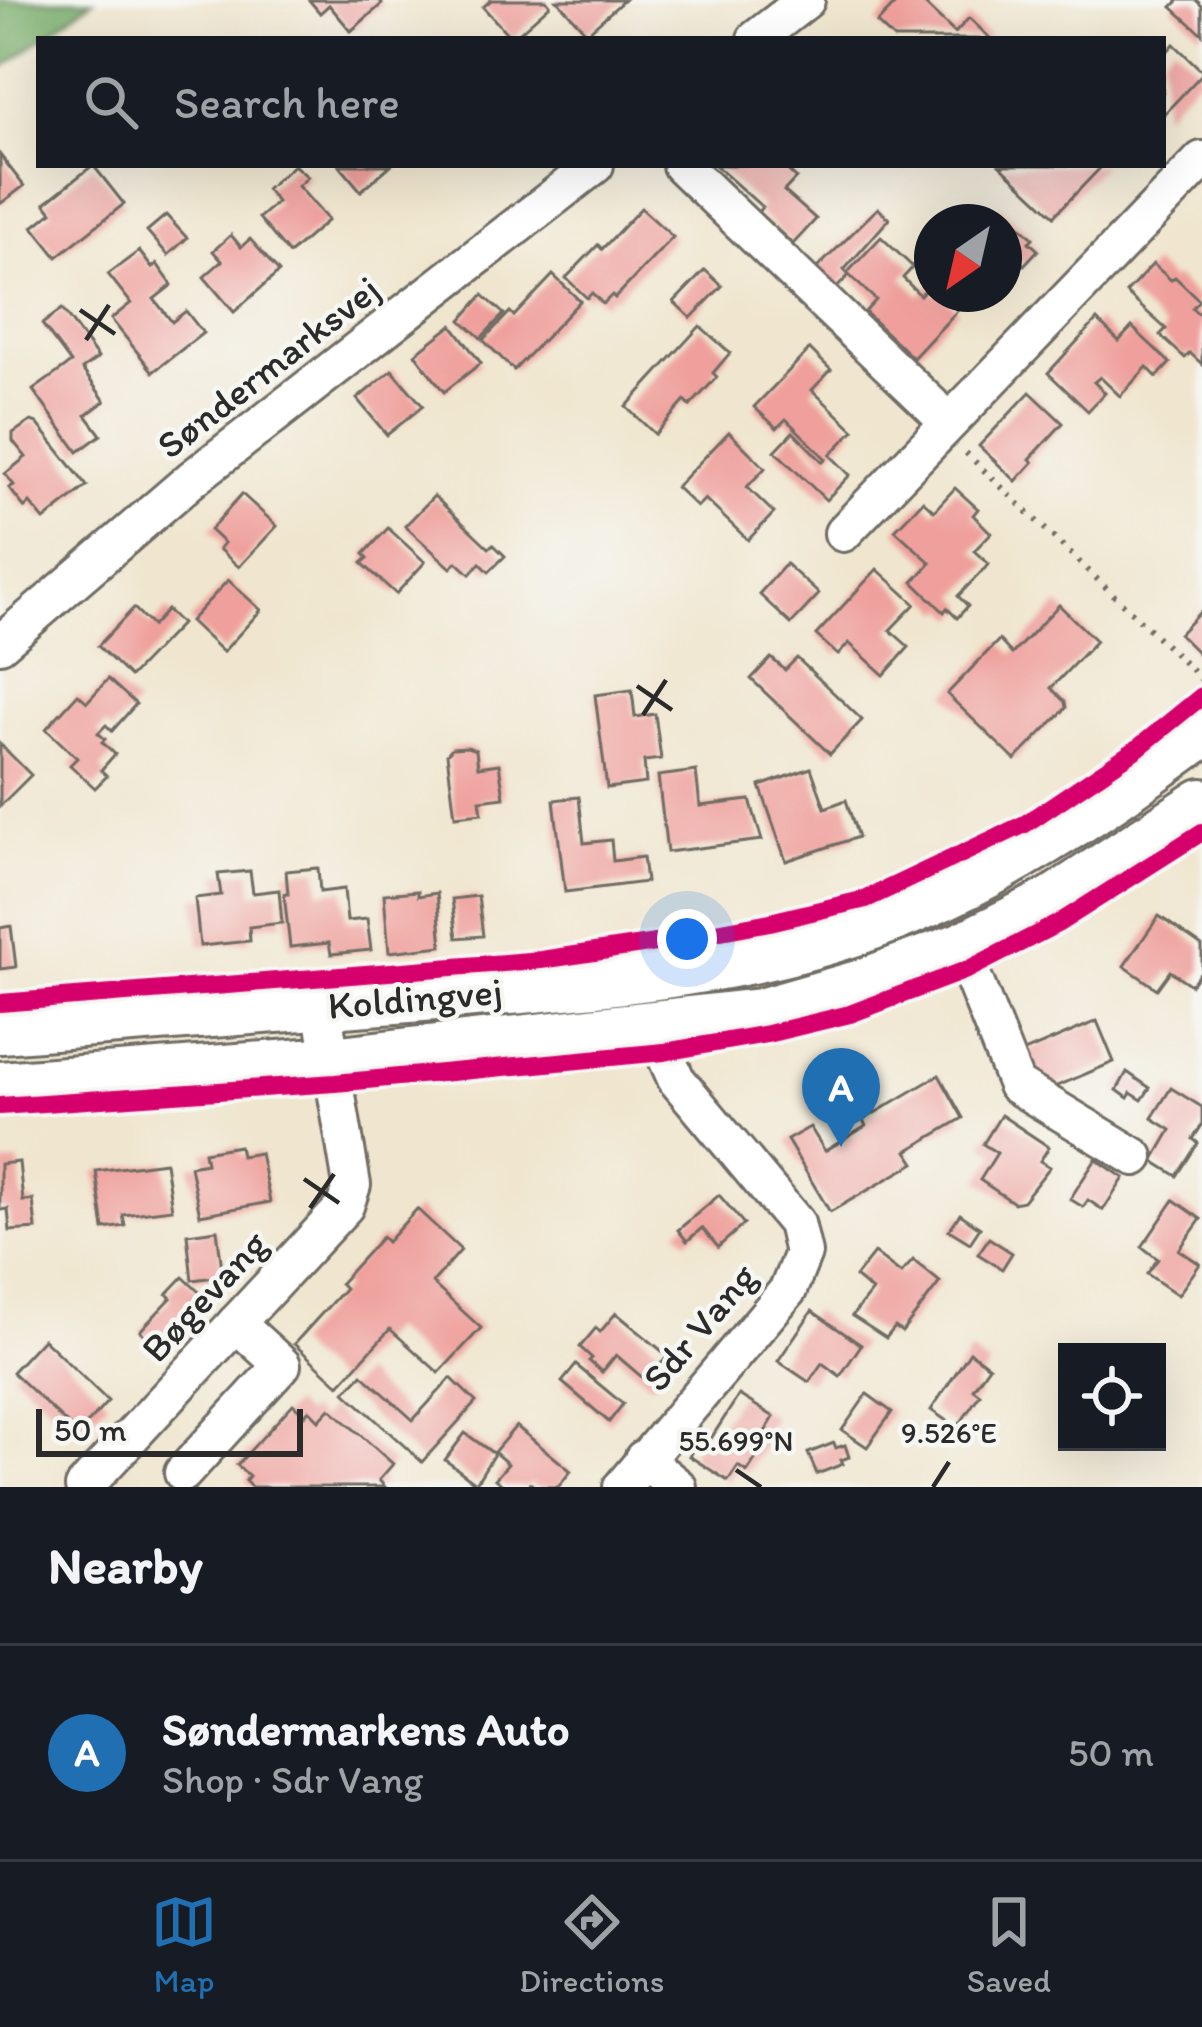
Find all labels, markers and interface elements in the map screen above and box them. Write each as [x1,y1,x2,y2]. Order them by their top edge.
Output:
search box [36,36,1166,168]
icon: search [78,69,144,135]
text: Search here [174,75,400,129]
north arrow [914,204,1022,312]
street label: Søndermarksvej [147,265,389,469]
your location [657,909,717,969]
street label: Koldingvej [326,967,504,1029]
pin: A [802,1048,880,1147]
street label: Bøgevang [131,1220,277,1372]
street label: Sdr Vang [632,1254,766,1400]
map controls [1058,1343,1166,1451]
button: locate [1058,1343,1166,1451]
scale bar [36,1403,303,1456]
text: 50 m [54,1410,127,1449]
text: 9.526°E [901,1414,997,1451]
text: 55.699°N [678,1422,794,1459]
text: Nearby [48,1535,203,1596]
text: Søndermarkens Auto [162,1702,570,1756]
text: A [75,1729,99,1776]
text: 50 m [1068,1729,1154,1776]
text: Shop · Sdr Vang [162,1756,423,1803]
tab: Map [151,1889,217,2000]
tab: Directions [519,1889,664,2000]
tab: Saved [967,1889,1051,2000]

